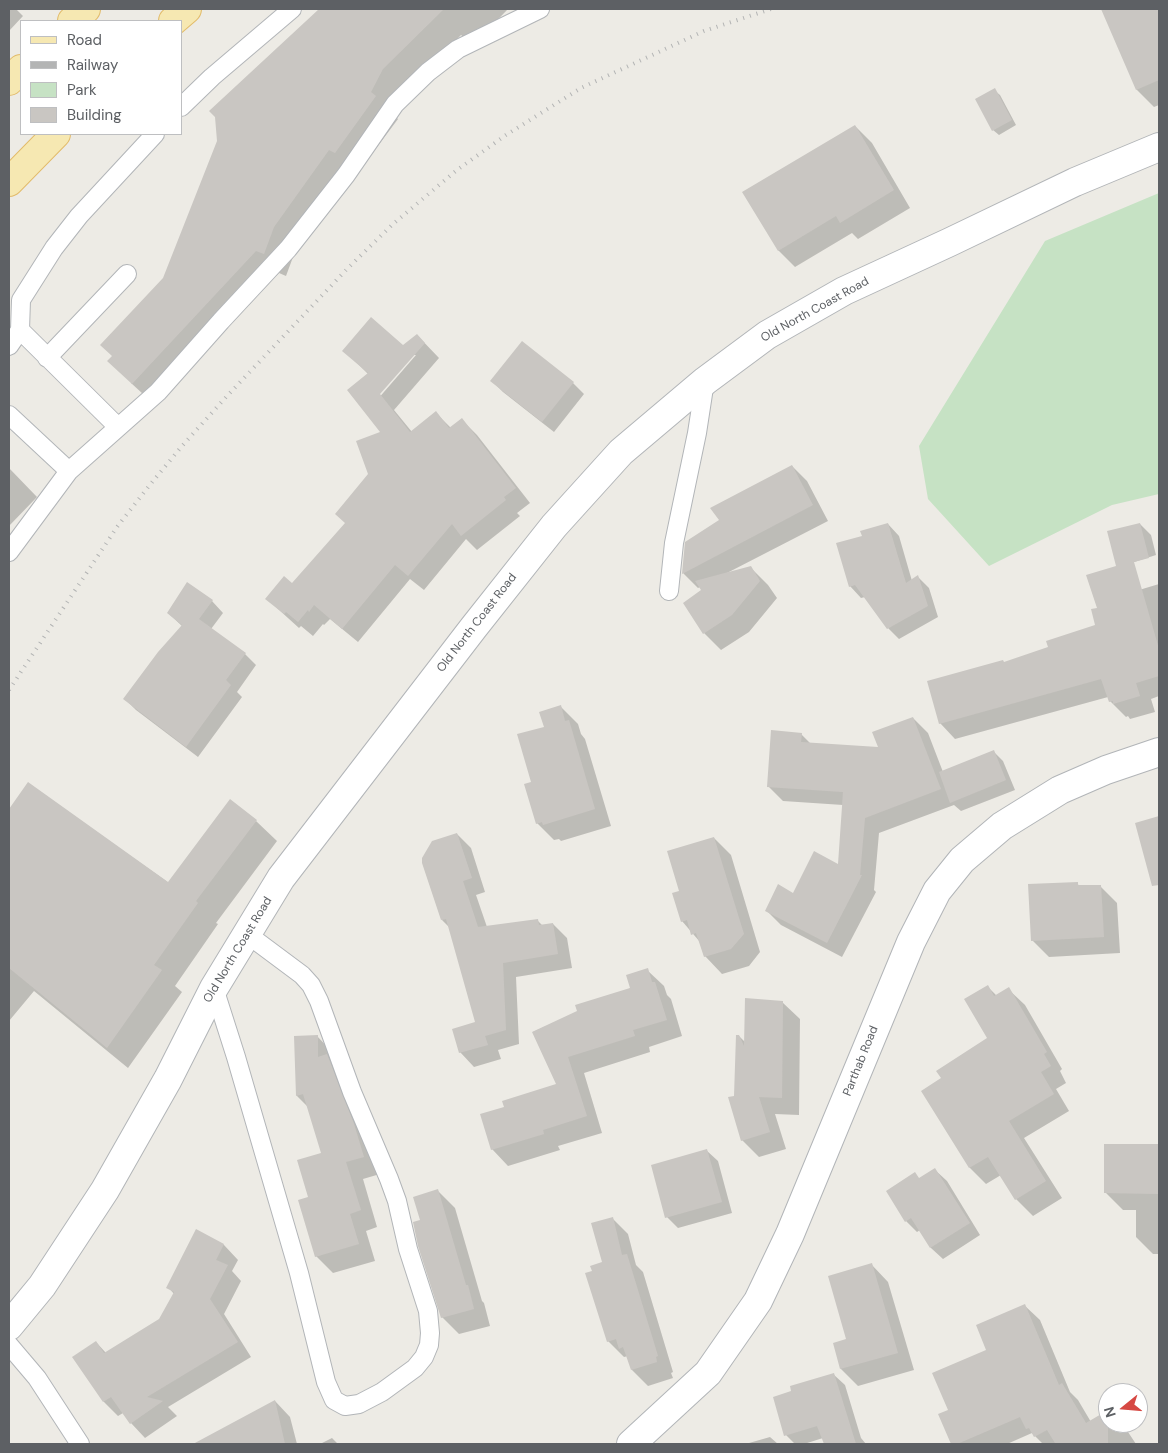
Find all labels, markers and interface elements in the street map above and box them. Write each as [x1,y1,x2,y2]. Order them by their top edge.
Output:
legend [20,20,182,135]
text: Road [67,30,102,50]
text: Railway [67,55,118,75]
text: Park [67,80,97,100]
text: Building [67,105,122,125]
street label: Old North Coast Road [759,274,871,346]
street label: Old North Coast Road [434,571,520,675]
street label: Old North Coast Road [201,894,275,1006]
street label: Parthab Road [840,1024,882,1098]
north arrow [1098,1383,1148,1433]
text: N [1100,1405,1120,1420]

